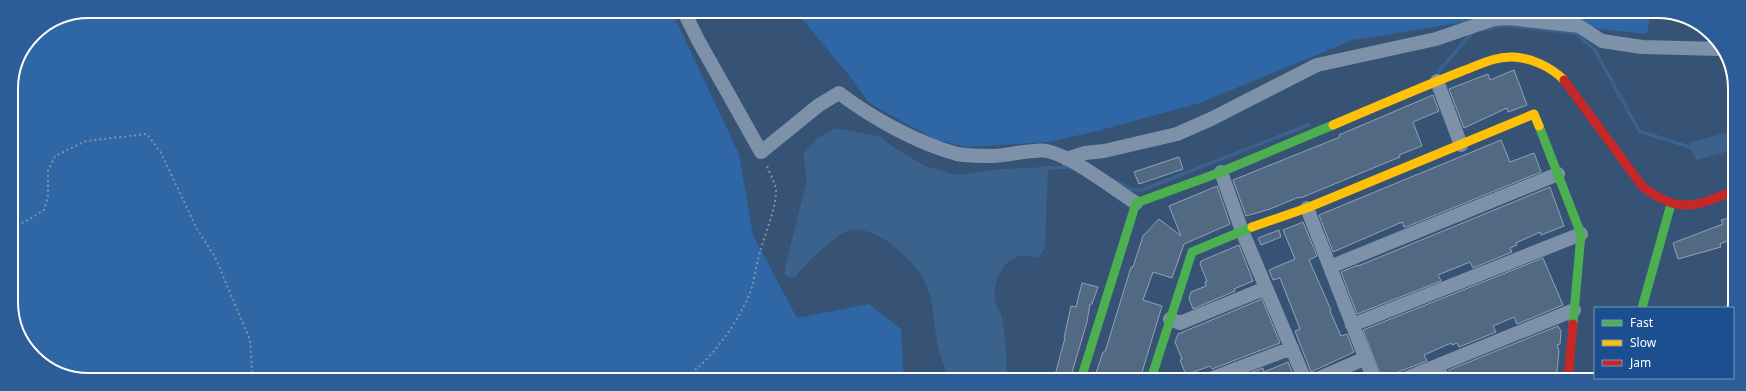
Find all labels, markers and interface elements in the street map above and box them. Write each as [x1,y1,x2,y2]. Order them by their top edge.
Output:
legend [1594,307,1734,379]
text: Fast [1630,314,1654,331]
text: Slow [1630,334,1657,351]
text: Jam [1629,354,1651,371]

